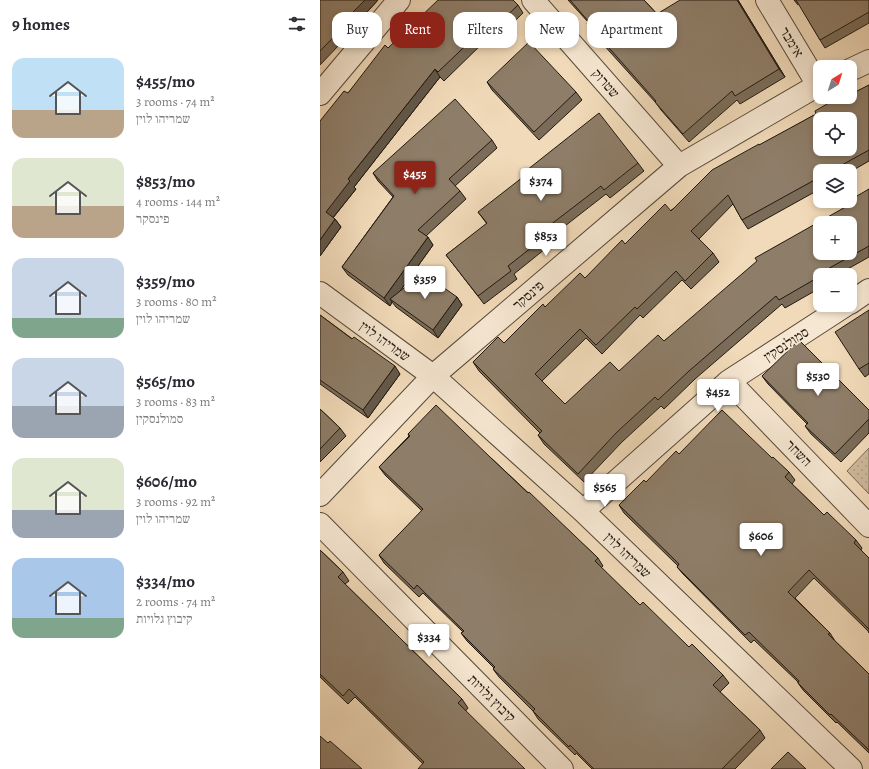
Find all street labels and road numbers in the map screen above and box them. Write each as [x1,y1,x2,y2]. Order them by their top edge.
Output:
street label: אימבר [775,24,808,61]
street label: שטרוק [587,64,624,102]
street label: פינסקר [508,276,548,314]
street label: שמריהו לוין [356,317,414,366]
street label: סמולנסקין [760,323,813,366]
street label: השחר [781,436,816,471]
street label: שמריהו לוין [600,528,656,583]
street label: קיבוץ גלויות [463,670,520,727]

